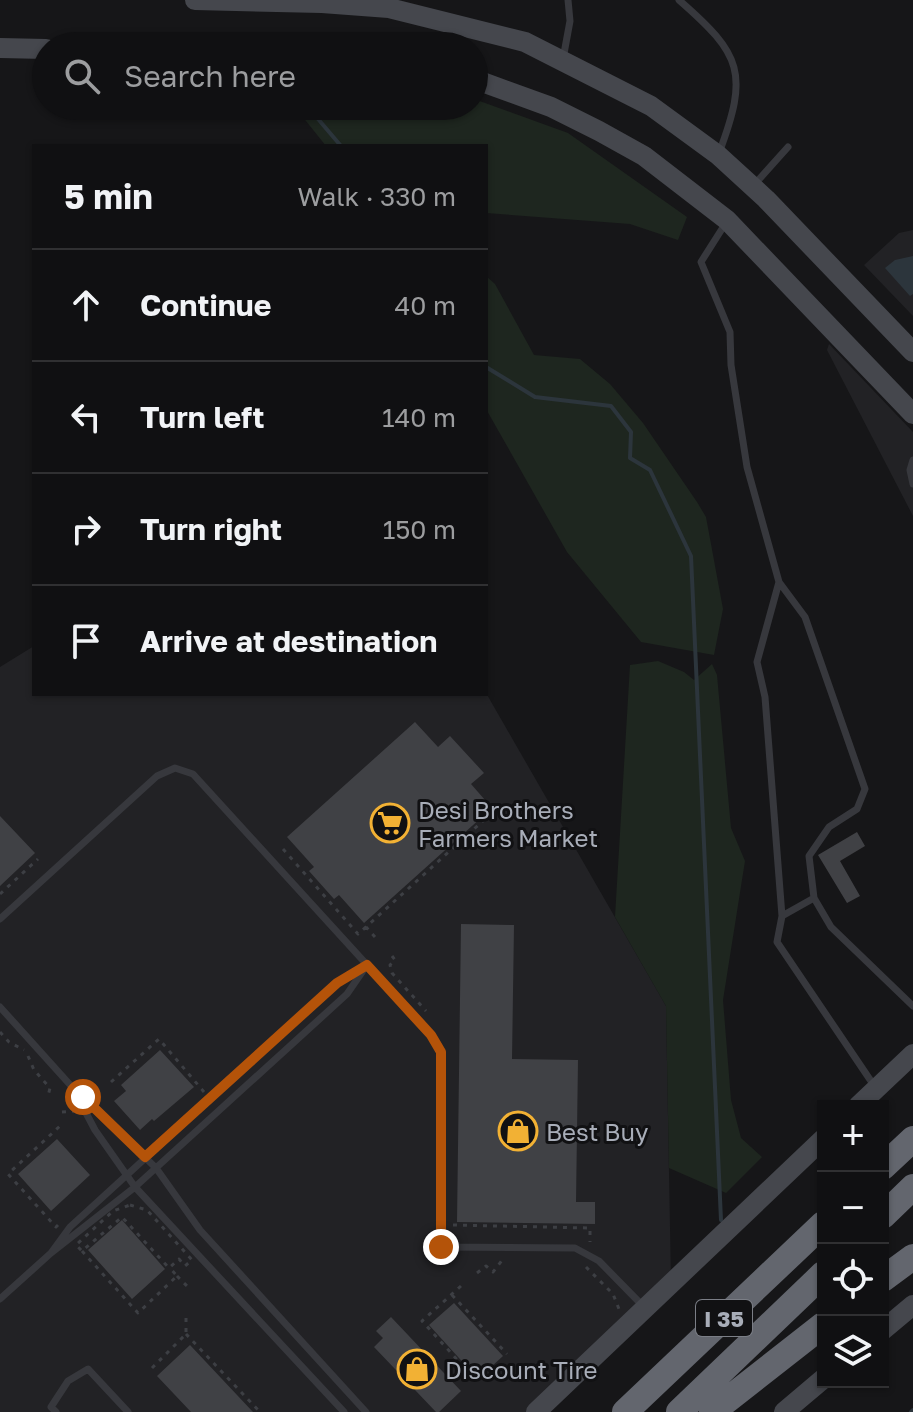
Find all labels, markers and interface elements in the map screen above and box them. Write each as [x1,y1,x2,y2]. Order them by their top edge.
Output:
search box [32,32,488,120]
icon: search [60,54,104,98]
text: Search here [124,58,296,94]
text: 5 min [64,176,153,216]
text: Walk · 330 m [298,181,456,212]
icon: ahead [64,283,108,327]
text: Continue [140,287,271,323]
text: 40 m [395,290,456,321]
icon: left [64,395,108,439]
text: Turn left [140,399,265,435]
text: 140 m [382,402,456,433]
icon: right [64,507,108,551]
text: Turn right [140,511,282,547]
text: 150 m [383,514,456,545]
icon: arrive [64,619,108,663]
text: Arrive at destination [140,623,437,659]
place label: Desi Brothers Farmers Market [418,795,598,852]
supermarket icon: Desi Brothers Farmers Market [369,802,411,844]
route start [65,1079,101,1115]
map controls [817,1100,889,1388]
button: + [817,1100,889,1172]
shop icon: Best Buy [497,1110,539,1152]
place label: Best Buy [546,1117,648,1146]
button: − [817,1172,889,1244]
route end [423,1229,459,1265]
button: locate [817,1244,889,1316]
road number: I 35 [696,1300,752,1336]
button: layers [817,1316,889,1388]
shop icon: Discount Tire [396,1348,438,1390]
place label: Discount Tire [445,1355,597,1384]

